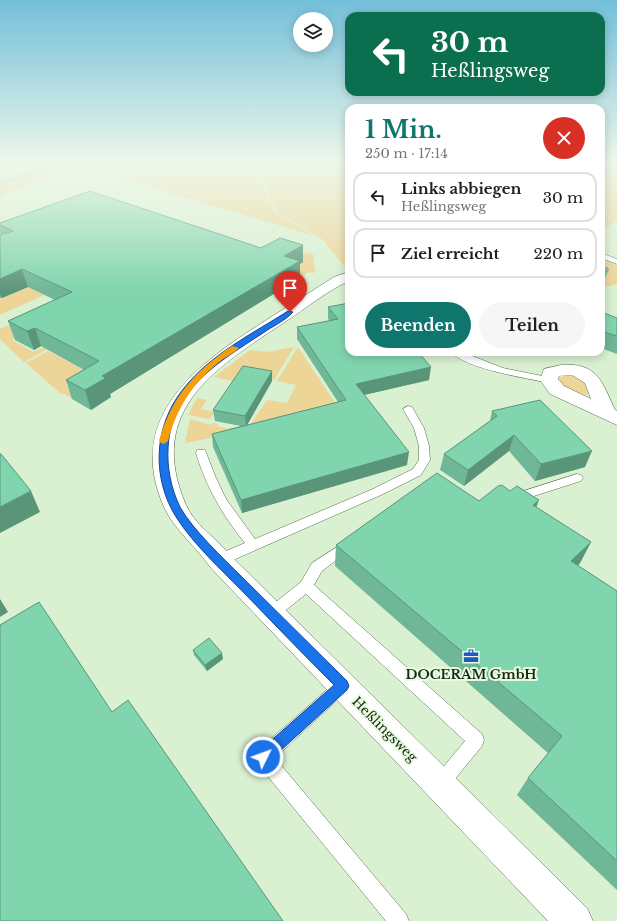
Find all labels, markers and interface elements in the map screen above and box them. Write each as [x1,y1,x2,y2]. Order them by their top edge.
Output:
map controls [293,12,333,52]
button: layers [293,12,333,52]
text: 30 m [431,25,508,60]
icon: left [365,28,417,80]
text: Heßlingsweg [431,60,549,82]
text: 1 Min. [365,115,442,144]
button: close [543,117,585,159]
text: 250 m · 17:14 [365,145,448,162]
text: Links abbiegen [401,179,521,198]
icon: left [367,186,389,208]
text: 30 m [543,188,583,207]
text: Heßlingsweg [401,198,486,215]
icon: arrive [367,242,389,264]
text: Ziel erreicht [401,244,499,263]
text: 220 m [533,244,583,263]
pin [273,271,307,312]
icon: arrive [279,277,301,299]
button: Beenden [365,302,471,348]
button: Teilen [479,302,585,348]
office icon: DOCERAM GmbH [462,647,480,665]
place label: DOCERAM GmbH [406,666,536,683]
street label: Heßlingsweg [348,693,421,766]
position arrow [242,736,284,778]

